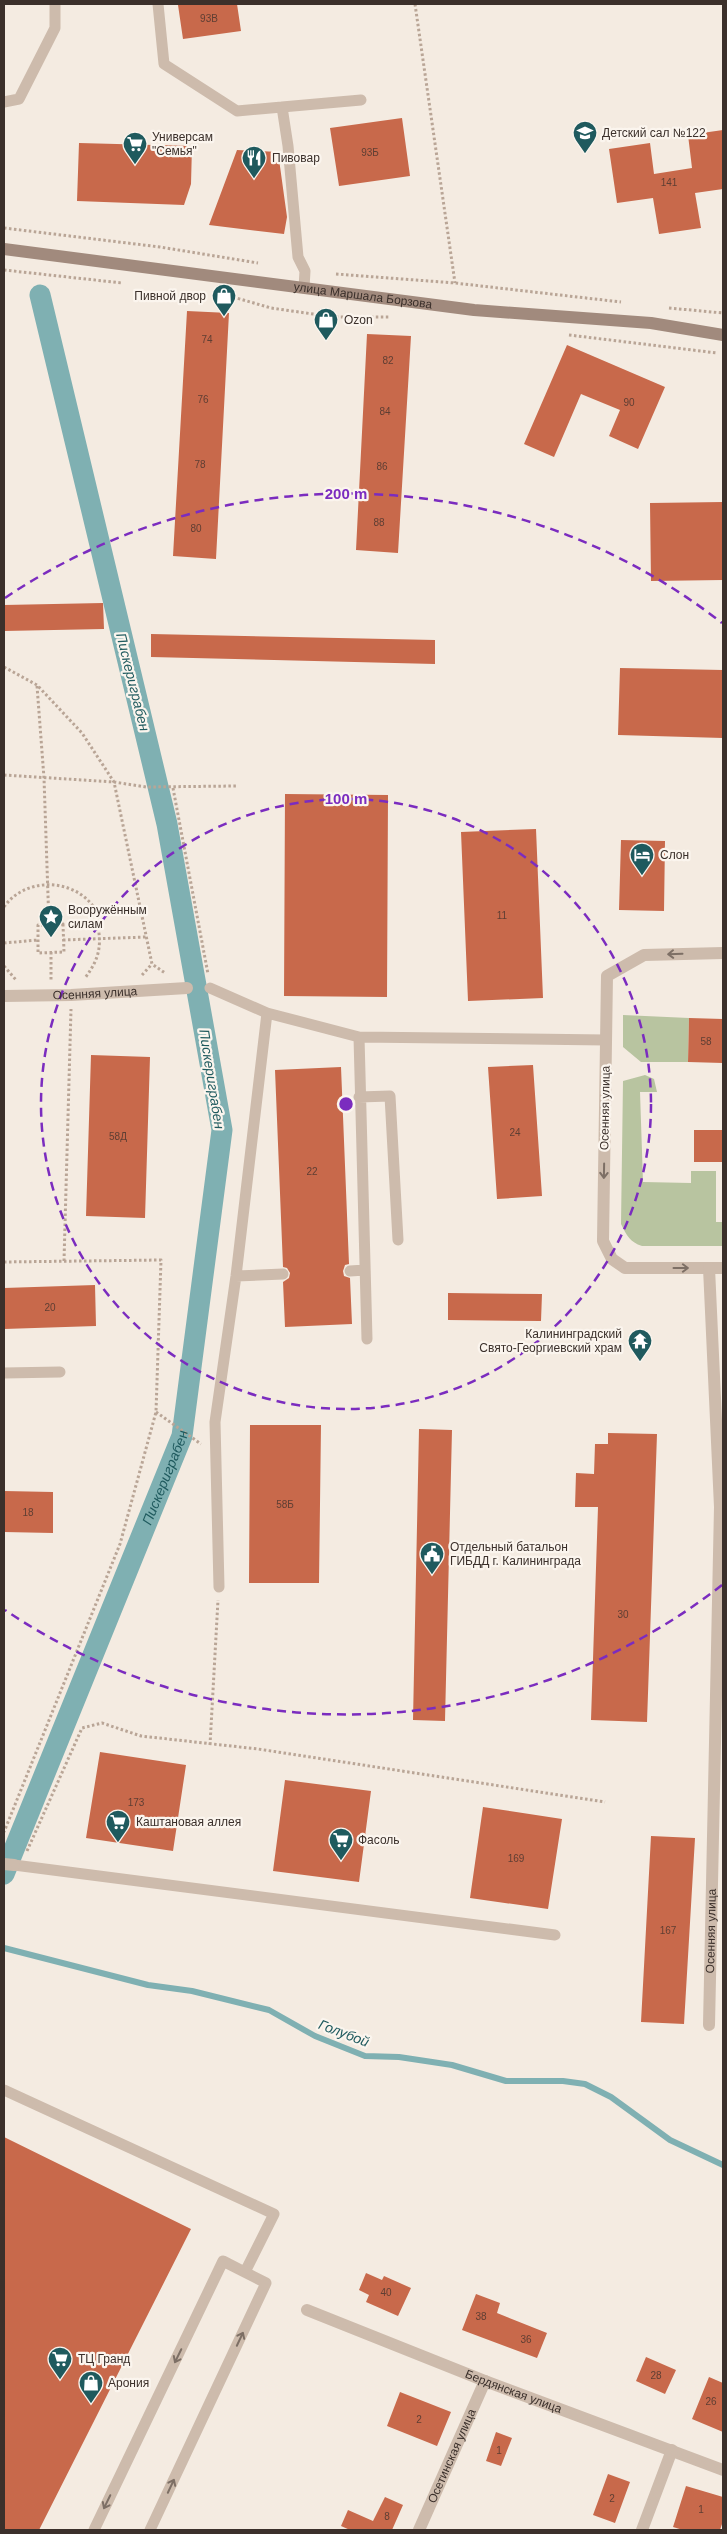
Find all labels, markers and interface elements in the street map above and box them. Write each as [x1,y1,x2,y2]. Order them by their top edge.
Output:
house number: 93В [200,13,218,24]
school or university icon: Детский сал №122 [572,120,598,154]
place label: Детский сал №122 [602,126,706,140]
place label: Универсам "Семья" [152,130,213,158]
supermarket icon: Универсам "Семья" [122,131,148,165]
restaurant icon: Пивовар [241,145,267,179]
house number: 93Б [361,147,379,158]
place label: Пивовар [272,151,320,165]
house number: 141 [661,177,678,188]
street label: улица Маршала Борзова [293,280,433,312]
shop icon: Пивной двор [211,283,237,317]
place label: Пивной двор [134,289,206,303]
shop icon: Ozon [313,307,339,341]
place label: Ozon [344,313,373,327]
house number: 74 [201,334,213,345]
house number: 82 [382,355,394,366]
house number: 76 [197,394,209,405]
house number: 90 [623,397,635,408]
house number: 84 [379,406,391,417]
house number: 78 [194,459,206,470]
house number: 86 [376,461,388,472]
text: 200 m [325,485,367,502]
house number: 88 [373,517,385,528]
house number: 80 [190,523,202,534]
water label: Пискериграбен [113,631,153,733]
text: 100 m [325,790,367,807]
hotel icon: Слон [629,842,655,876]
place label: Слон [660,848,689,862]
place label: Вооружённым силам [68,903,147,931]
place icon: Вооружённым силам [38,904,64,938]
house number: 11 [497,910,508,921]
one-way arrow [667,950,683,959]
street label: Осенняя улица [53,984,138,1002]
water label: Пискериграбен [196,1028,228,1130]
house number: 58 [700,1036,712,1047]
street label: Осенняя улица [597,1065,613,1150]
centre of rings [337,1095,355,1113]
house number: 24 [509,1127,521,1138]
house number: 58Д [109,1131,127,1142]
one-way arrow [599,1162,609,1179]
house number: 22 [306,1166,318,1177]
one-way arrow [673,1263,689,1273]
house number: 20 [44,1302,56,1313]
place label: Калининградский Свято-Георгиевский храм [479,1327,622,1355]
temple icon: Калининградский Свято-Георгиевский храм [627,1328,653,1362]
water label: Пискериграбен [139,1429,191,1527]
house number: 58Б [276,1499,294,1510]
house number: 18 [22,1507,34,1518]
place label: Отдельный батальон ГИБДД г. Калининграда [450,1540,581,1568]
public building icon: Отдельный батальон ГИБДД г. Калининграда [419,1541,445,1575]
house number: 30 [617,1609,629,1620]
house number: 173 [128,1797,145,1808]
supermarket icon: Каштановая аллея [105,1809,131,1843]
place label: Каштановая аллея [136,1815,241,1829]
supermarket icon: Фасоль [328,1827,354,1861]
place label: Фасоль [358,1833,400,1847]
house number: 169 [508,1853,525,1864]
street label: Осенняя улица [703,1888,719,1974]
house number: 167 [660,1925,677,1936]
water label: Голубой [316,2016,372,2050]
house number: 40 [380,2287,392,2298]
house number: 38 [475,2311,487,2322]
one-way arrow [235,2332,245,2347]
house number: 36 [520,2334,532,2345]
supermarket icon: ТЦ Гранд [47,2346,73,2380]
one-way arrow [172,2348,182,2363]
place label: ТЦ Гранд [78,2352,130,2366]
street label: Бердянская улица [463,2367,564,2416]
shop icon: Арония [78,2370,104,2404]
house number: 28 [650,2370,662,2381]
place label: Арония [108,2376,149,2390]
house number: 26 [705,2396,717,2407]
street label: Осетинская улица [425,2406,479,2505]
house number: 2 [416,2414,422,2425]
house number: 1 [496,2445,502,2456]
one-way arrow [166,2479,176,2494]
house number: 2 [609,2493,615,2504]
one-way arrow [102,2495,112,2510]
house number: 1 [698,2504,704,2515]
house number: 8 [384,2511,390,2522]

